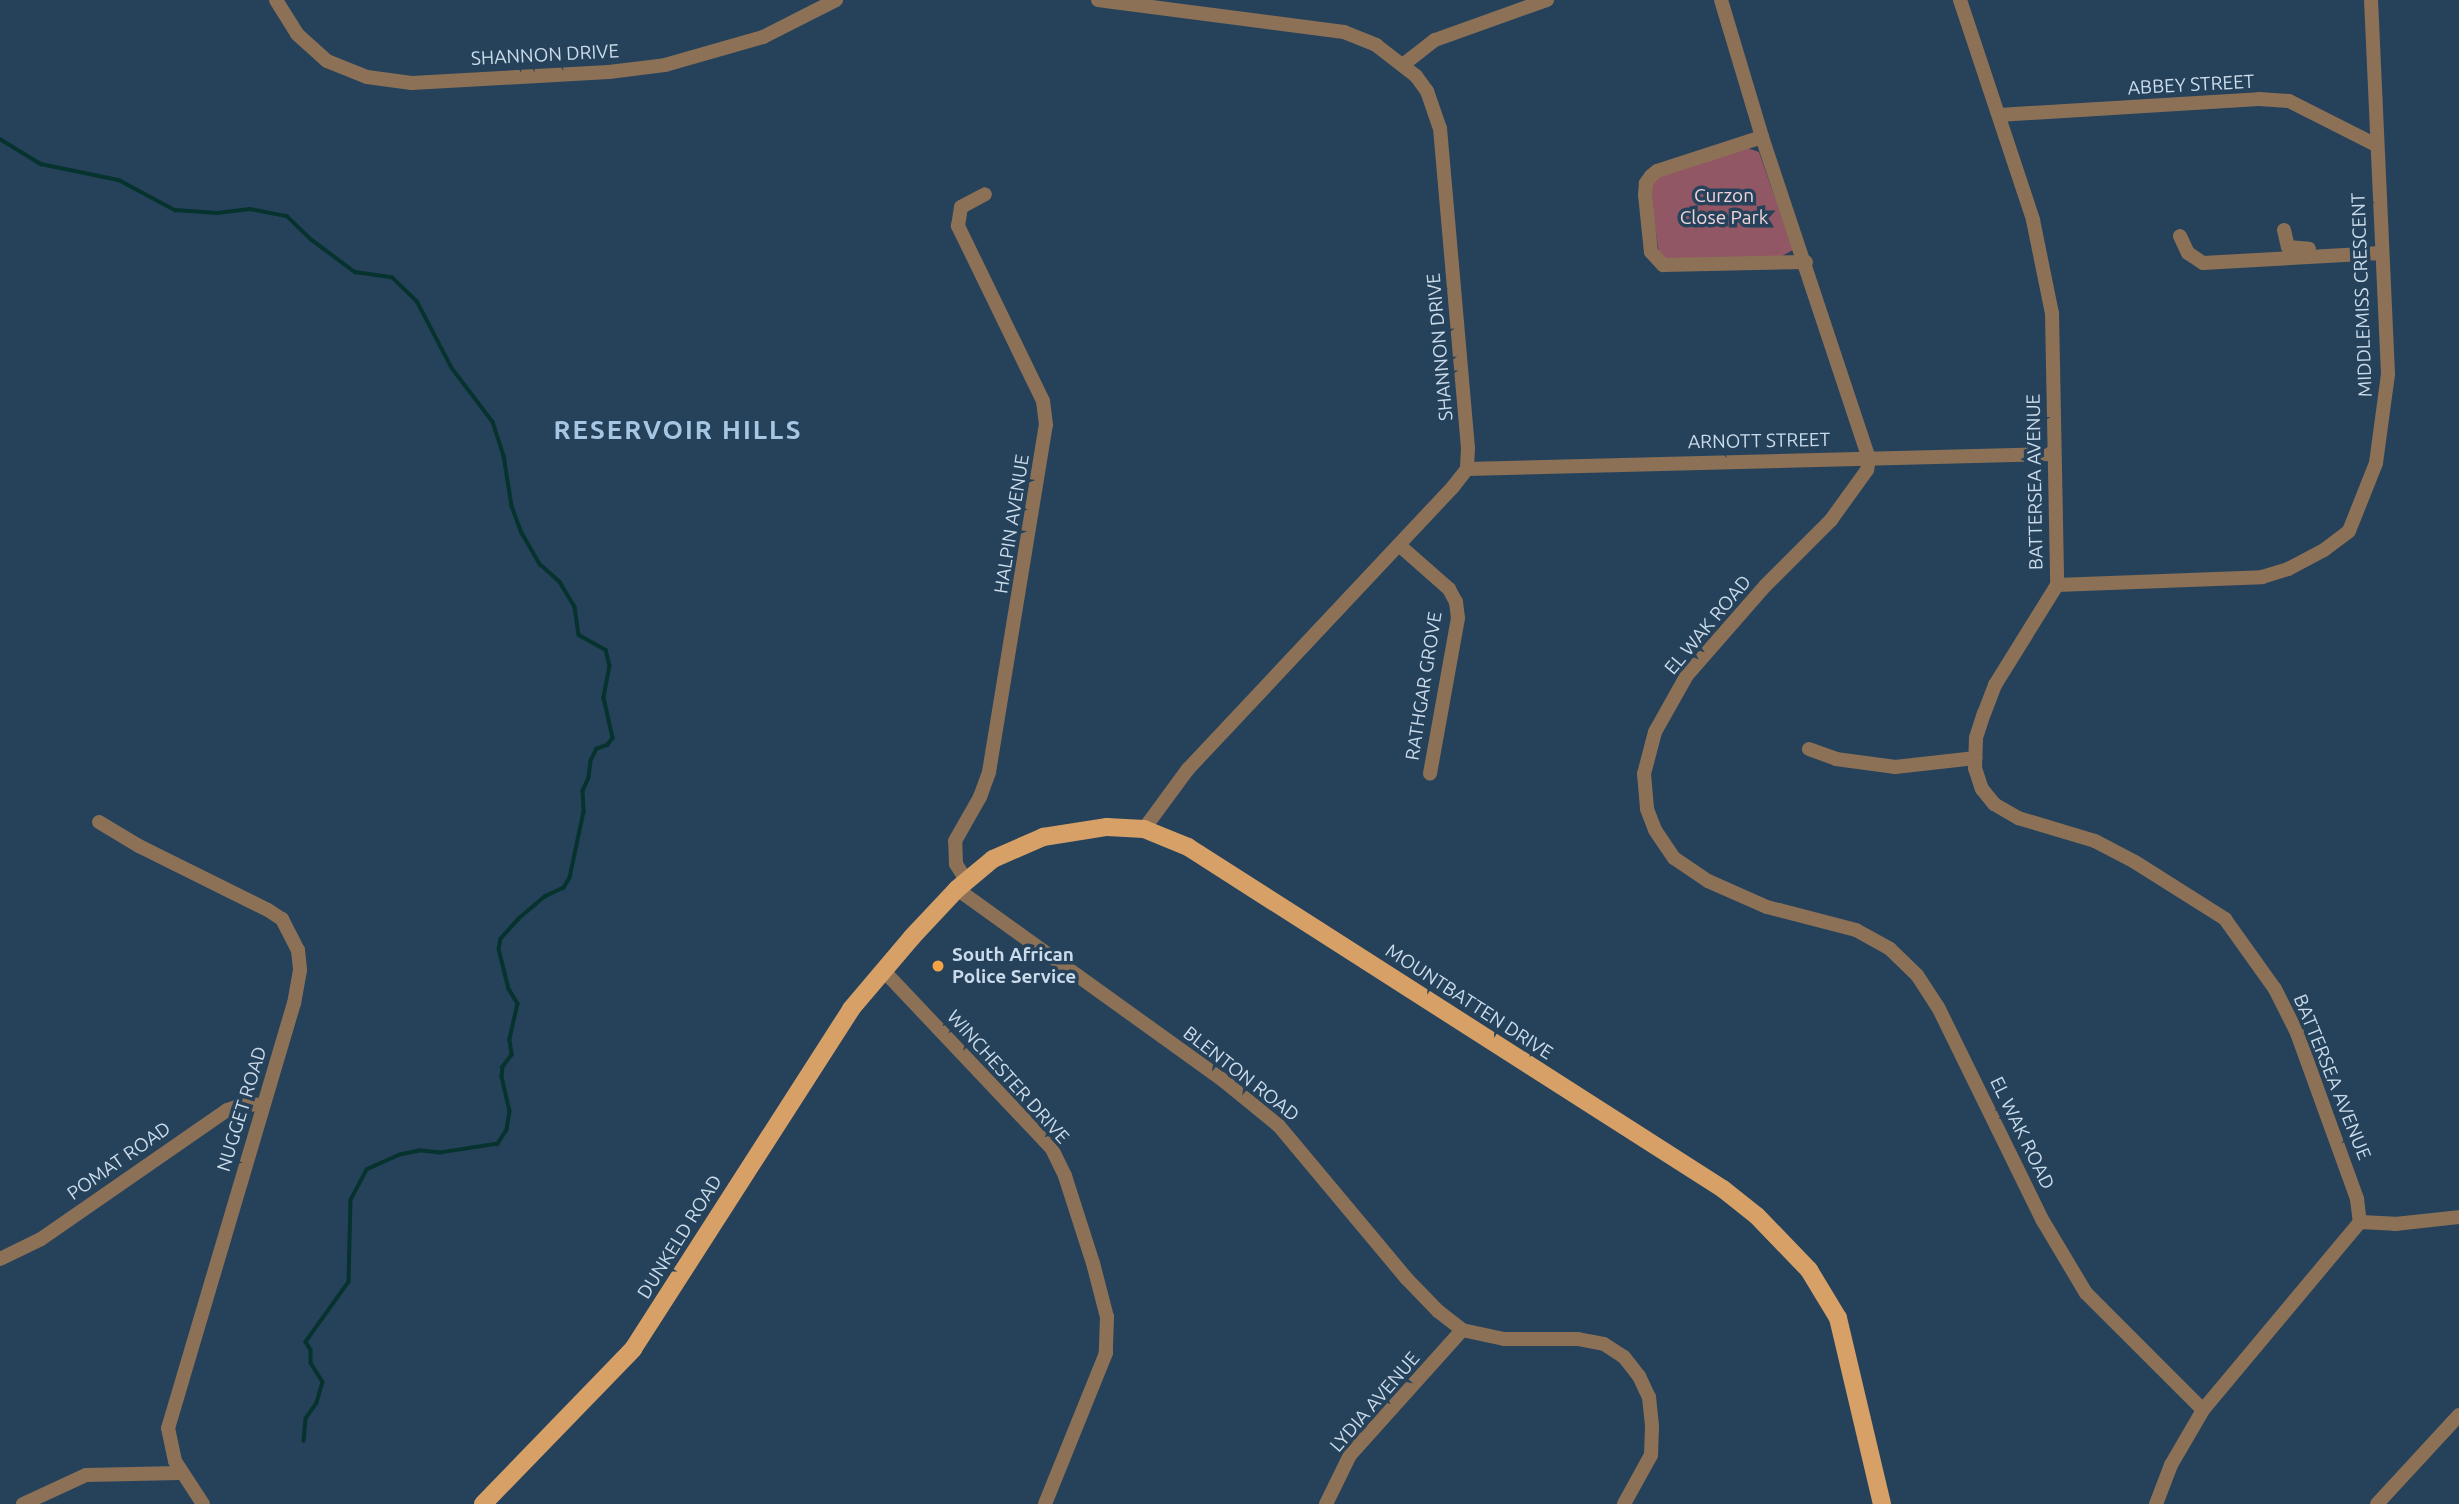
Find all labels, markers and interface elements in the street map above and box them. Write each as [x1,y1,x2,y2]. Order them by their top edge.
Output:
street label: SHANNON DRIVE [470,40,620,70]
street label: ABBEY STREET [2127,70,2255,100]
park label: Curzon Close Park [1680,185,1768,229]
street label: MIDDLEMISS CRESCENT [2347,192,2377,398]
street label: SHANNON DRIVE [1422,272,1458,422]
street label: BATTERSEA AVENUE [2022,394,2048,570]
district label: RESERVOIR HILLS [555,414,801,446]
street label: ARNOTT STREET [1688,428,1830,454]
street label: HALPIN AVENUE [990,453,1034,595]
street label: EL WAK ROAD [1660,571,1756,679]
street label: RATHGAR GROVE [1401,610,1447,762]
street label: MOUNTBATTEN DRIVE [1381,939,1557,1065]
place label: South African Police Service [952,944,1076,988]
marker: South African Police Service [930,958,946,974]
street label: BATTERSEA AVENUE [2288,991,2376,1163]
street label: WINCHESTER DRIVE [942,1006,1074,1148]
street label: BLENTON ROAD [1178,1022,1304,1126]
street label: NUGGET ROAD [212,1044,272,1174]
street label: EL WAK ROAD [1985,1073,2059,1193]
street label: POMAT ROAD [63,1117,175,1205]
street label: DUNKELD ROAD [633,1171,727,1303]
street label: LYDIA AVENUE [1325,1347,1425,1457]

